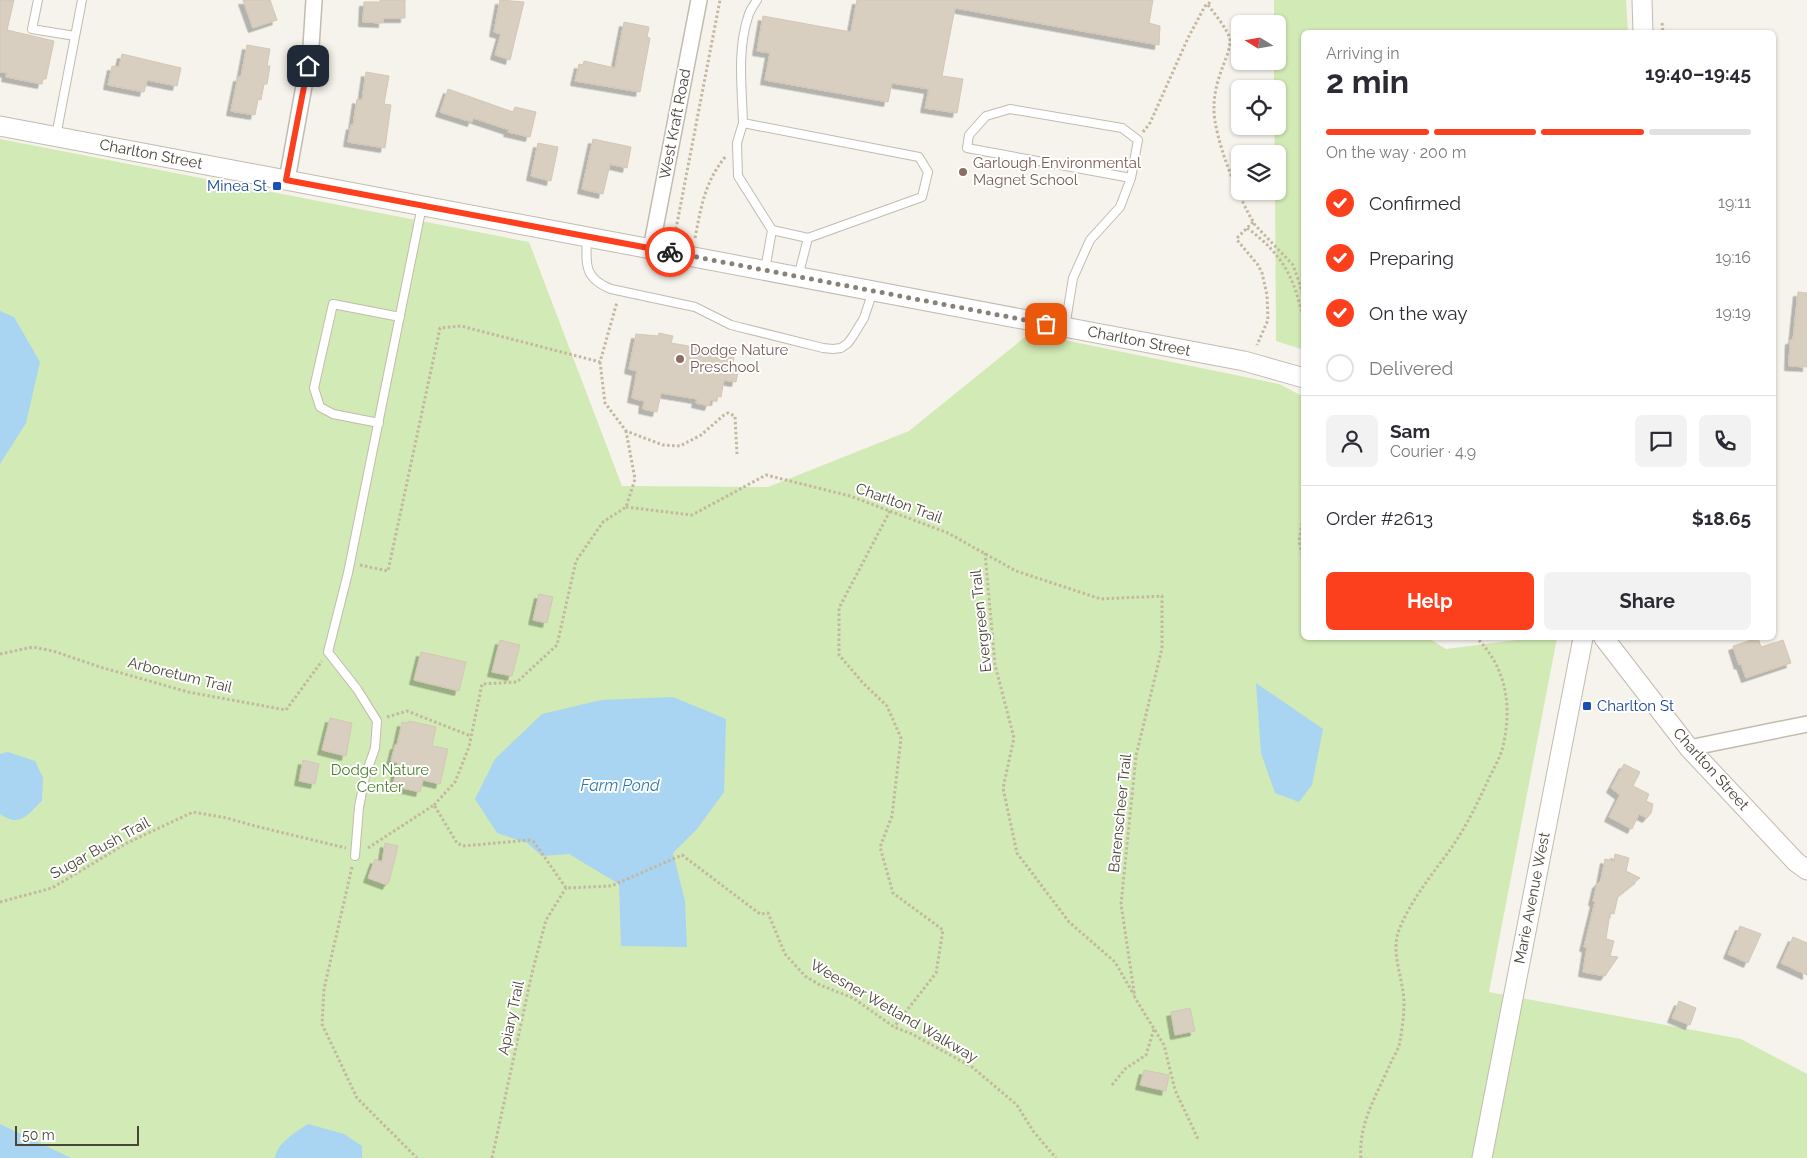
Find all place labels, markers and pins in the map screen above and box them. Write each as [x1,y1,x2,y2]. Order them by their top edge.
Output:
pin [287,45,329,87]
place label: Garlough Environmental Magnet School [973,154,1142,189]
marker: Garlough Environmental Magnet School [957,166,969,178]
place label: Minea St [207,177,267,195]
marker: Minea St [271,180,283,192]
pin [1025,303,1067,345]
place label: Dodge Nature Preschool [690,341,788,376]
marker: Dodge Nature Preschool [674,353,686,365]
place label: Charlton St [1597,697,1674,715]
marker: Charlton St [1581,700,1593,712]

